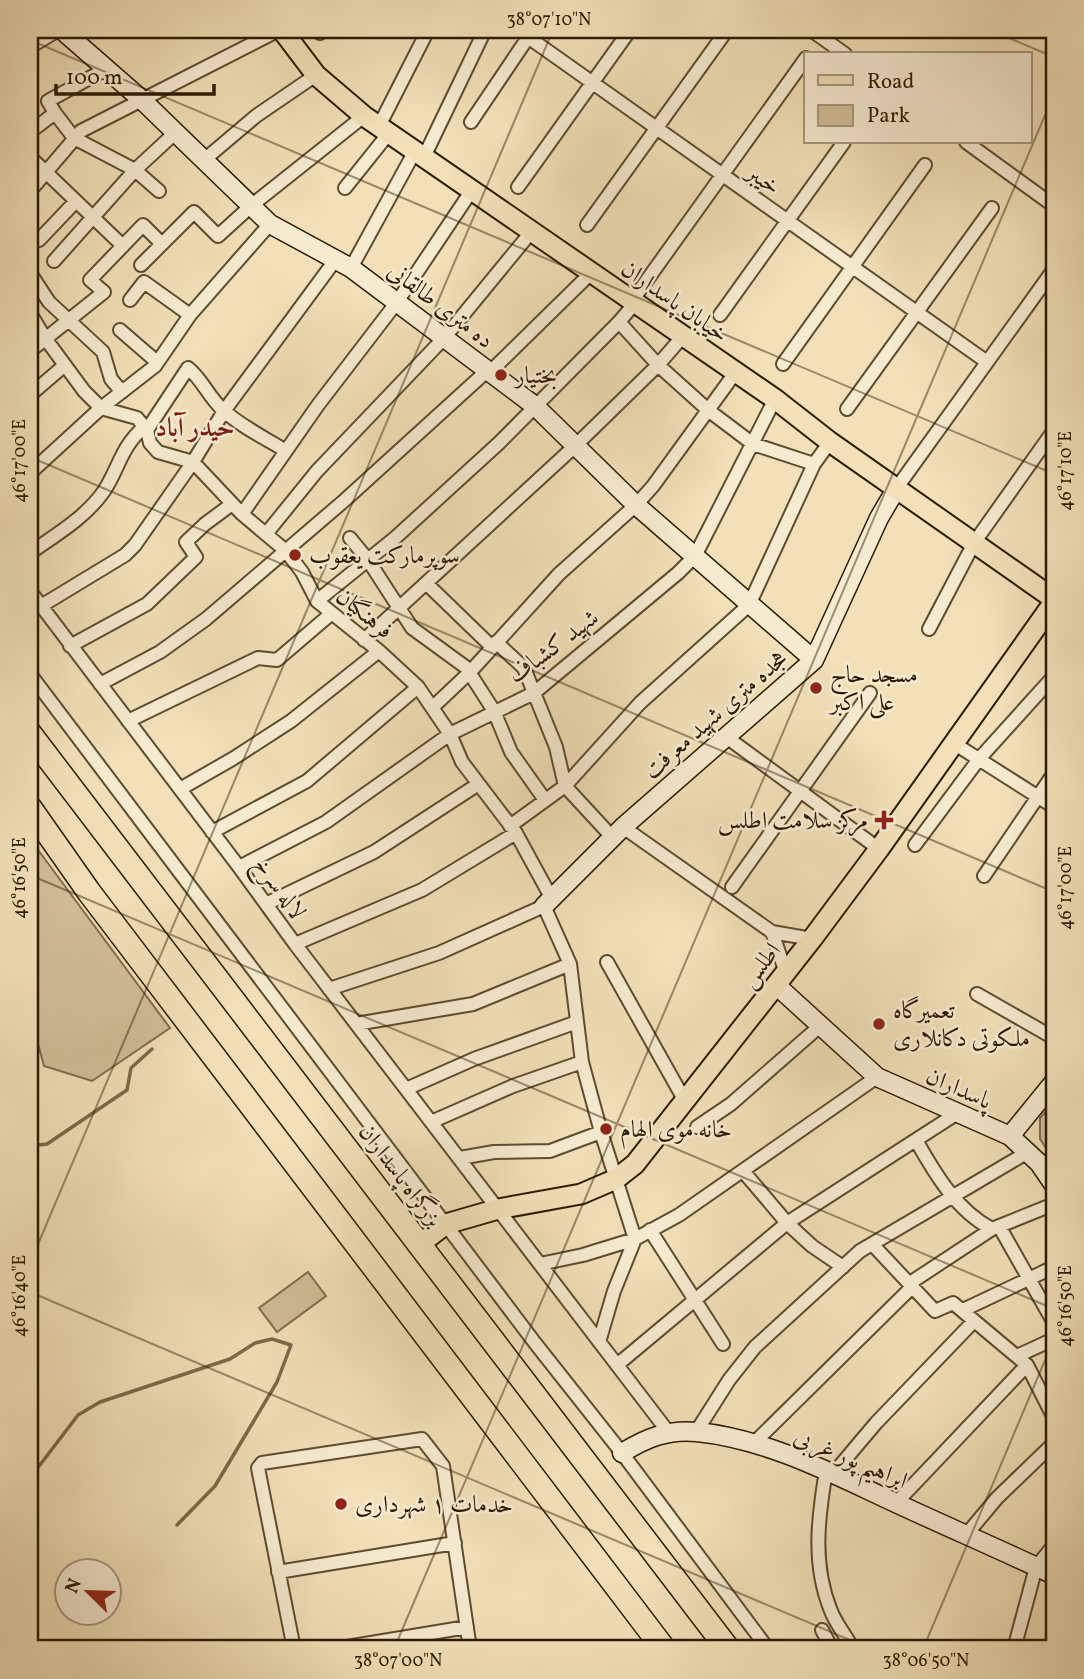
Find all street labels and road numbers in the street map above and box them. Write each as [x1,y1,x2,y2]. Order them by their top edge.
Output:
street label: خیبر [736,155,787,205]
street label: خیابان پاسداران [613,253,735,352]
street label: ده متری طالقانی [379,255,500,358]
street label: فرهنگیان [328,581,400,648]
street label: شهید کشباف [502,602,607,693]
street label: هجده متری شهید معرفت [636,643,796,788]
street label: لاله سرخ [242,851,313,929]
street label: اطلس [733,936,790,996]
street label: پاسداران [920,1060,998,1120]
street label: بزرگراه پاسداران [349,1117,450,1235]
street label: ابراهیم پور غربی [786,1421,912,1504]

